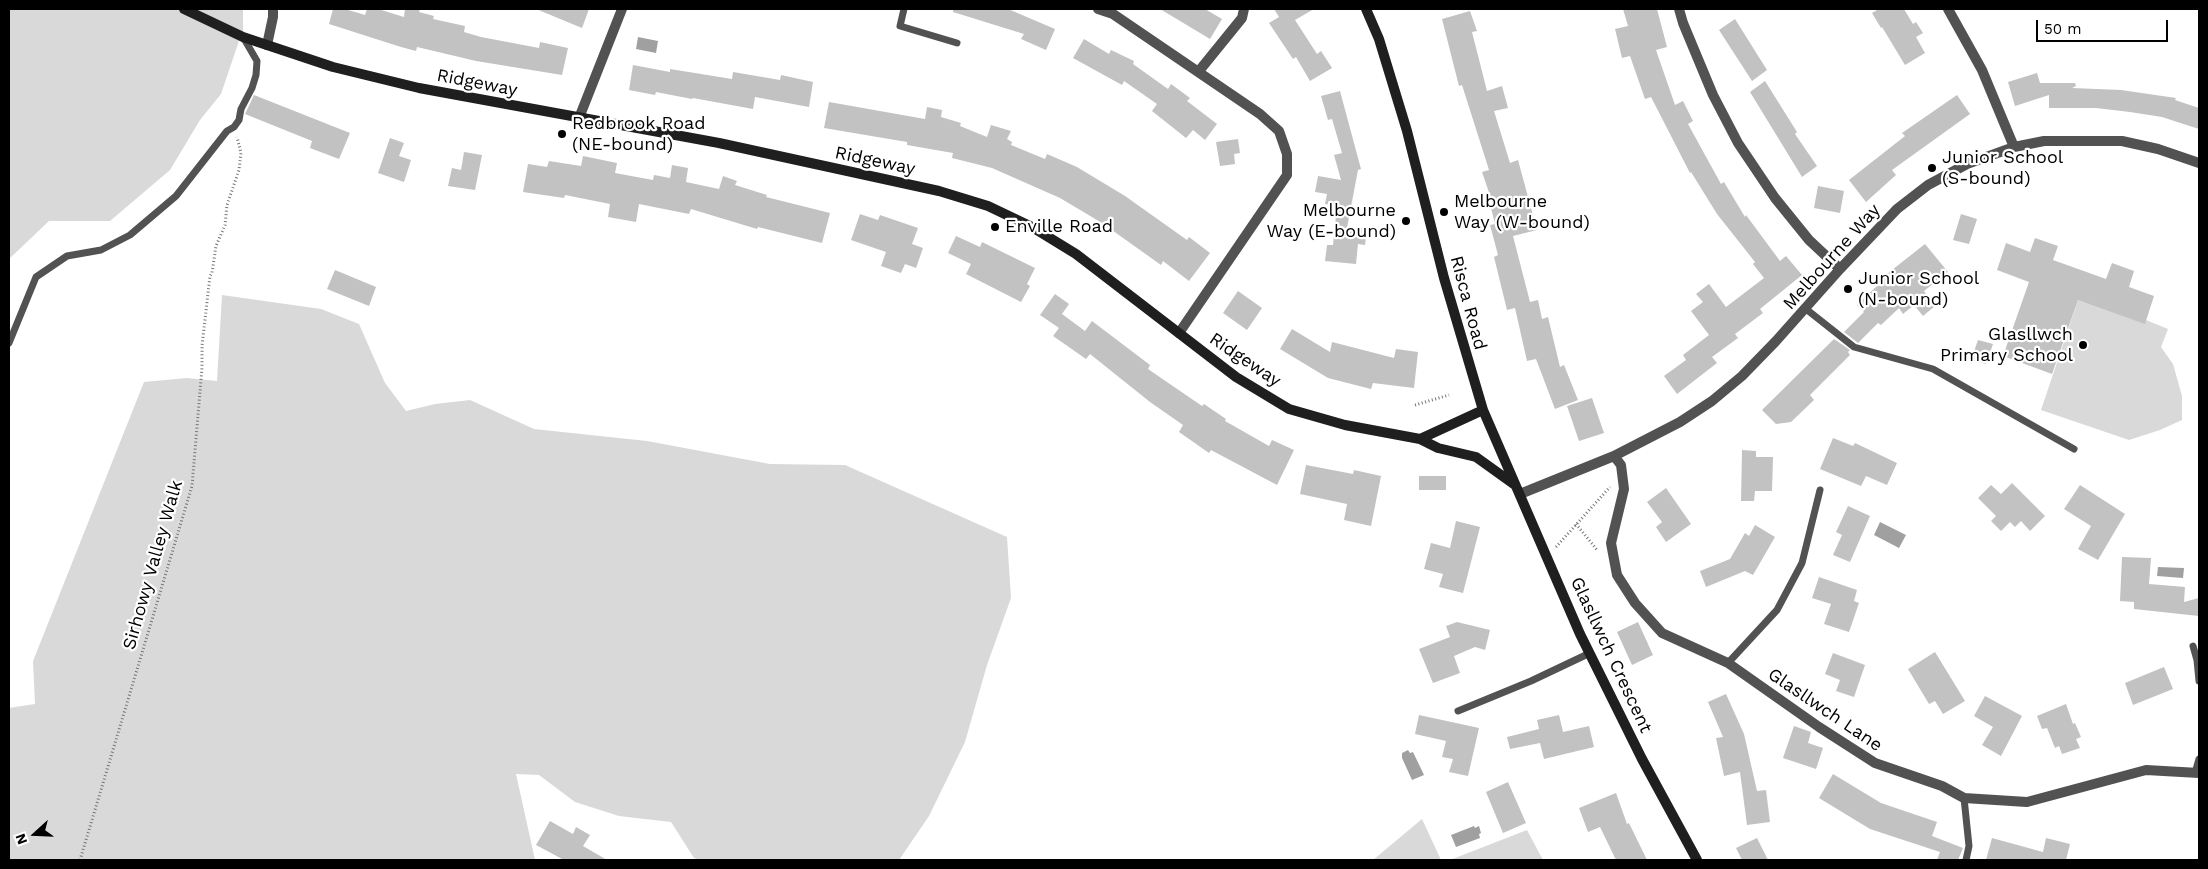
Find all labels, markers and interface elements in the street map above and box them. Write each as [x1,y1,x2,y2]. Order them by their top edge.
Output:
scale bar [2038,10,2170,42]
text: 50 m [2044,20,2081,38]
street label: Ridgeway [435,65,519,101]
place label: Redbrook Road (NE-bound) [572,113,706,156]
marker: Redbrook Road (NE-bound) [556,128,568,140]
street label: Ridgeway [833,142,917,180]
place label: Junior School (S-bound) [1942,147,2063,190]
marker: Junior School (S-bound) [1926,162,1938,174]
place label: Melbourne Way (W-bound) [1454,191,1590,233]
place label: Melbourne Way (E-bound) [1267,200,1396,242]
street label: Melbourne Way [1779,200,1885,314]
marker: Melbourne Way (W-bound) [1438,206,1450,218]
marker: Melbourne Way (E-bound) [1400,215,1412,227]
place label: Enville Road [1005,216,1113,238]
marker: Enville Road [989,221,1001,233]
street label: Risca Road [1445,254,1491,352]
place label: Junior School (N-bound) [1858,268,1979,310]
marker: Junior School (N-bound) [1842,283,1854,295]
place label: Glasllwch Primary School [1940,324,2073,366]
street label: Ridgeway [1205,328,1285,392]
marker: Glasllwch Primary School [2077,339,2089,351]
street label: Sirhowy Valley Walk [118,478,188,652]
street label: Glasllwch Crescent [1565,574,1657,736]
street label: Glasllwch Lane [1764,664,1886,756]
north arrow [10,809,60,859]
text: N [12,832,30,847]

